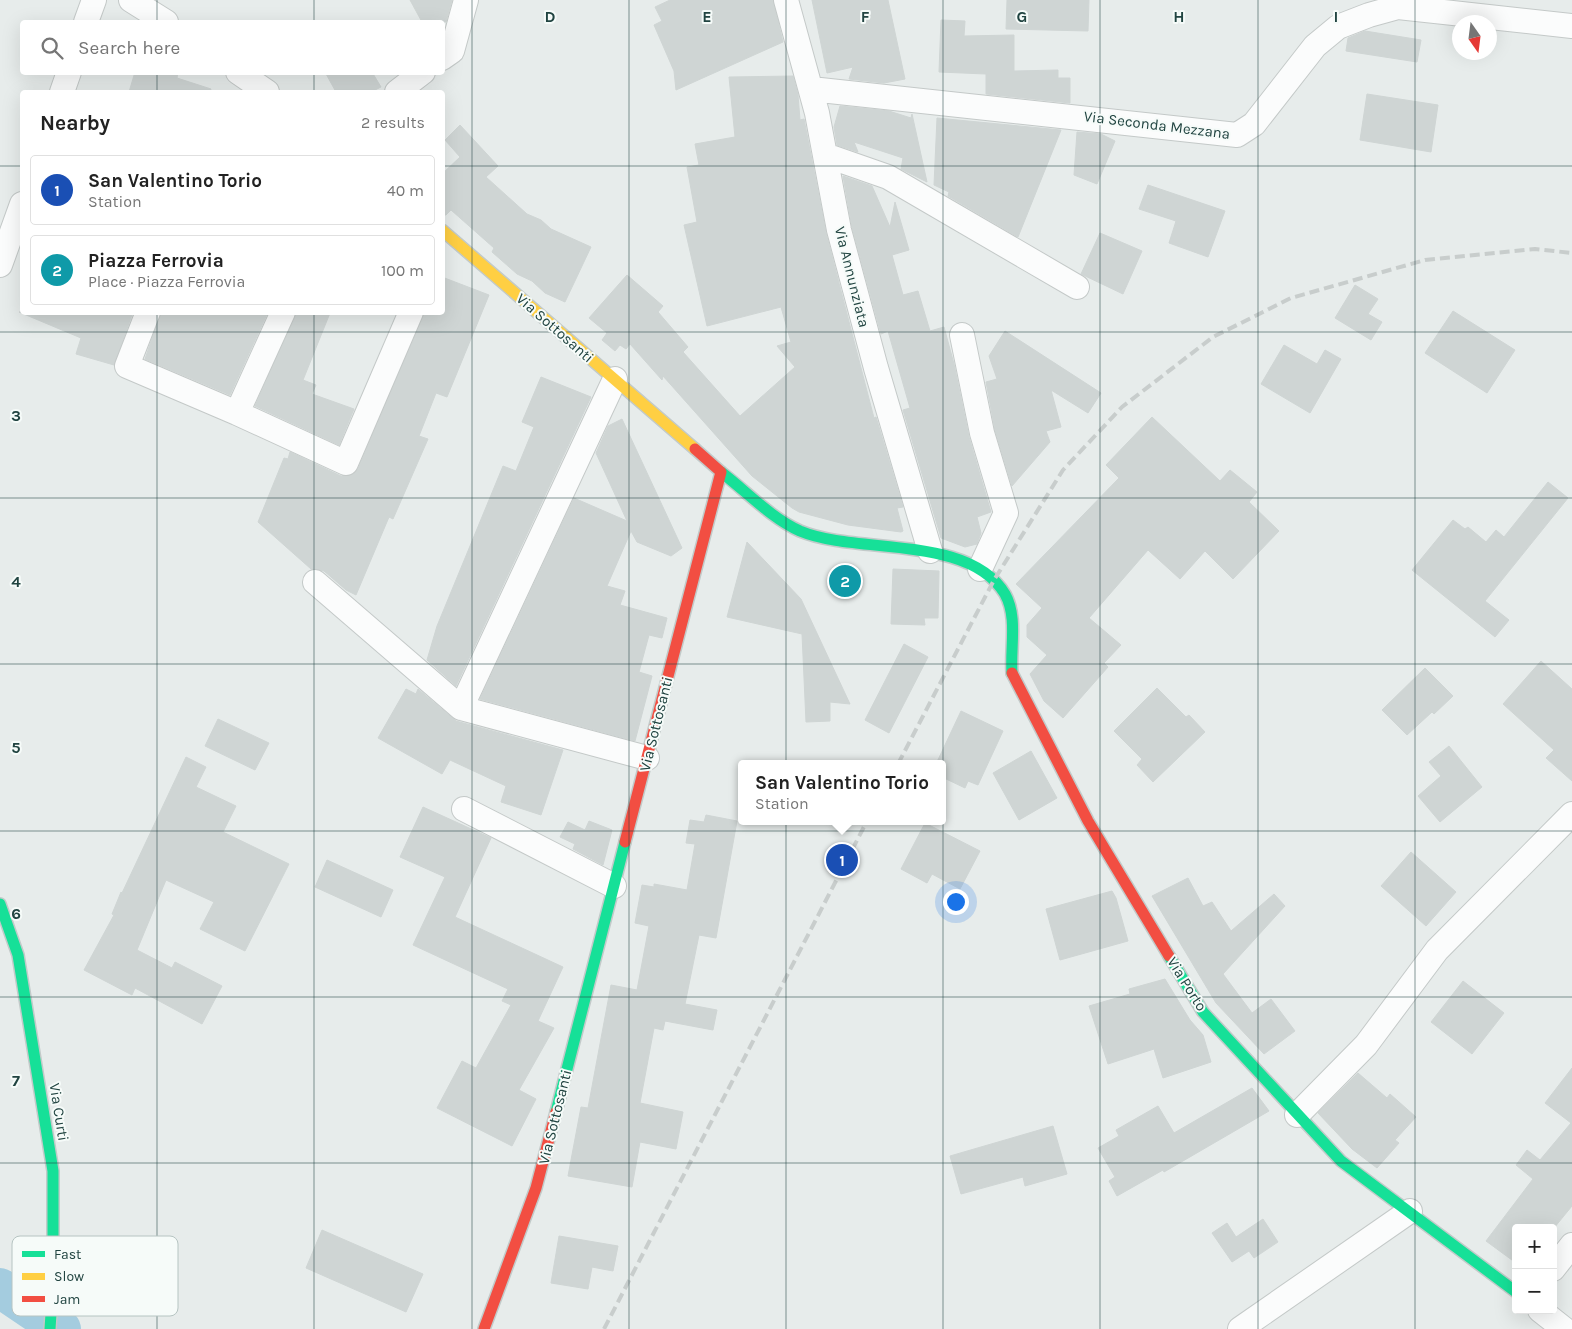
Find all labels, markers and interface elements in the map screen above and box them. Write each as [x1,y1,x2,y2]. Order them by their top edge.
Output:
text: D [545,7,556,26]
text: E [702,7,712,26]
text: F [861,7,870,26]
text: G [1017,7,1027,26]
text: H [1173,7,1185,26]
text: I [1334,7,1338,26]
north arrow [1452,15,1497,60]
search box [20,20,445,75]
icon: search [38,34,66,62]
text: Search here [78,37,180,59]
street label: Via Seconda Mezzana [1083,107,1231,143]
text: Nearby [40,111,110,135]
text: 2 results [361,113,425,132]
text: San Valentino Torio [88,170,262,192]
text: 1 [54,181,60,200]
text: 40 m [387,181,424,200]
text: Station [88,192,142,211]
street label: Via Annunziata [831,225,873,329]
text: Piazza Ferrovia [88,250,224,272]
text: 2 [52,261,62,280]
text: 100 m [381,261,424,280]
text: Place · Piazza Ferrovia [88,272,245,291]
street label: Via Sottosanti [513,289,597,367]
text: 3 [11,406,21,425]
pin: 2 [829,562,861,600]
text: 4 [11,572,21,591]
street label: Via Sottosanti [636,675,676,773]
text: 5 [11,738,21,757]
popup [738,760,946,825]
text: San Valentino Torio [755,772,929,794]
text: Station [755,794,809,813]
pin: 1 [826,841,858,879]
your location [943,889,969,915]
text: 6 [11,904,21,923]
street label: Via Porto [1163,954,1211,1014]
street label: Via Sottosanti [535,1068,575,1166]
text: 7 [12,1071,20,1090]
street label: Via Curti [46,1082,72,1142]
map controls [1512,1224,1557,1314]
button: + [1512,1224,1557,1269]
legend [12,1236,178,1316]
text: Fast [54,1246,81,1263]
text: Slow [54,1268,84,1285]
button: − [1512,1269,1557,1314]
text: Jam [54,1291,80,1308]

